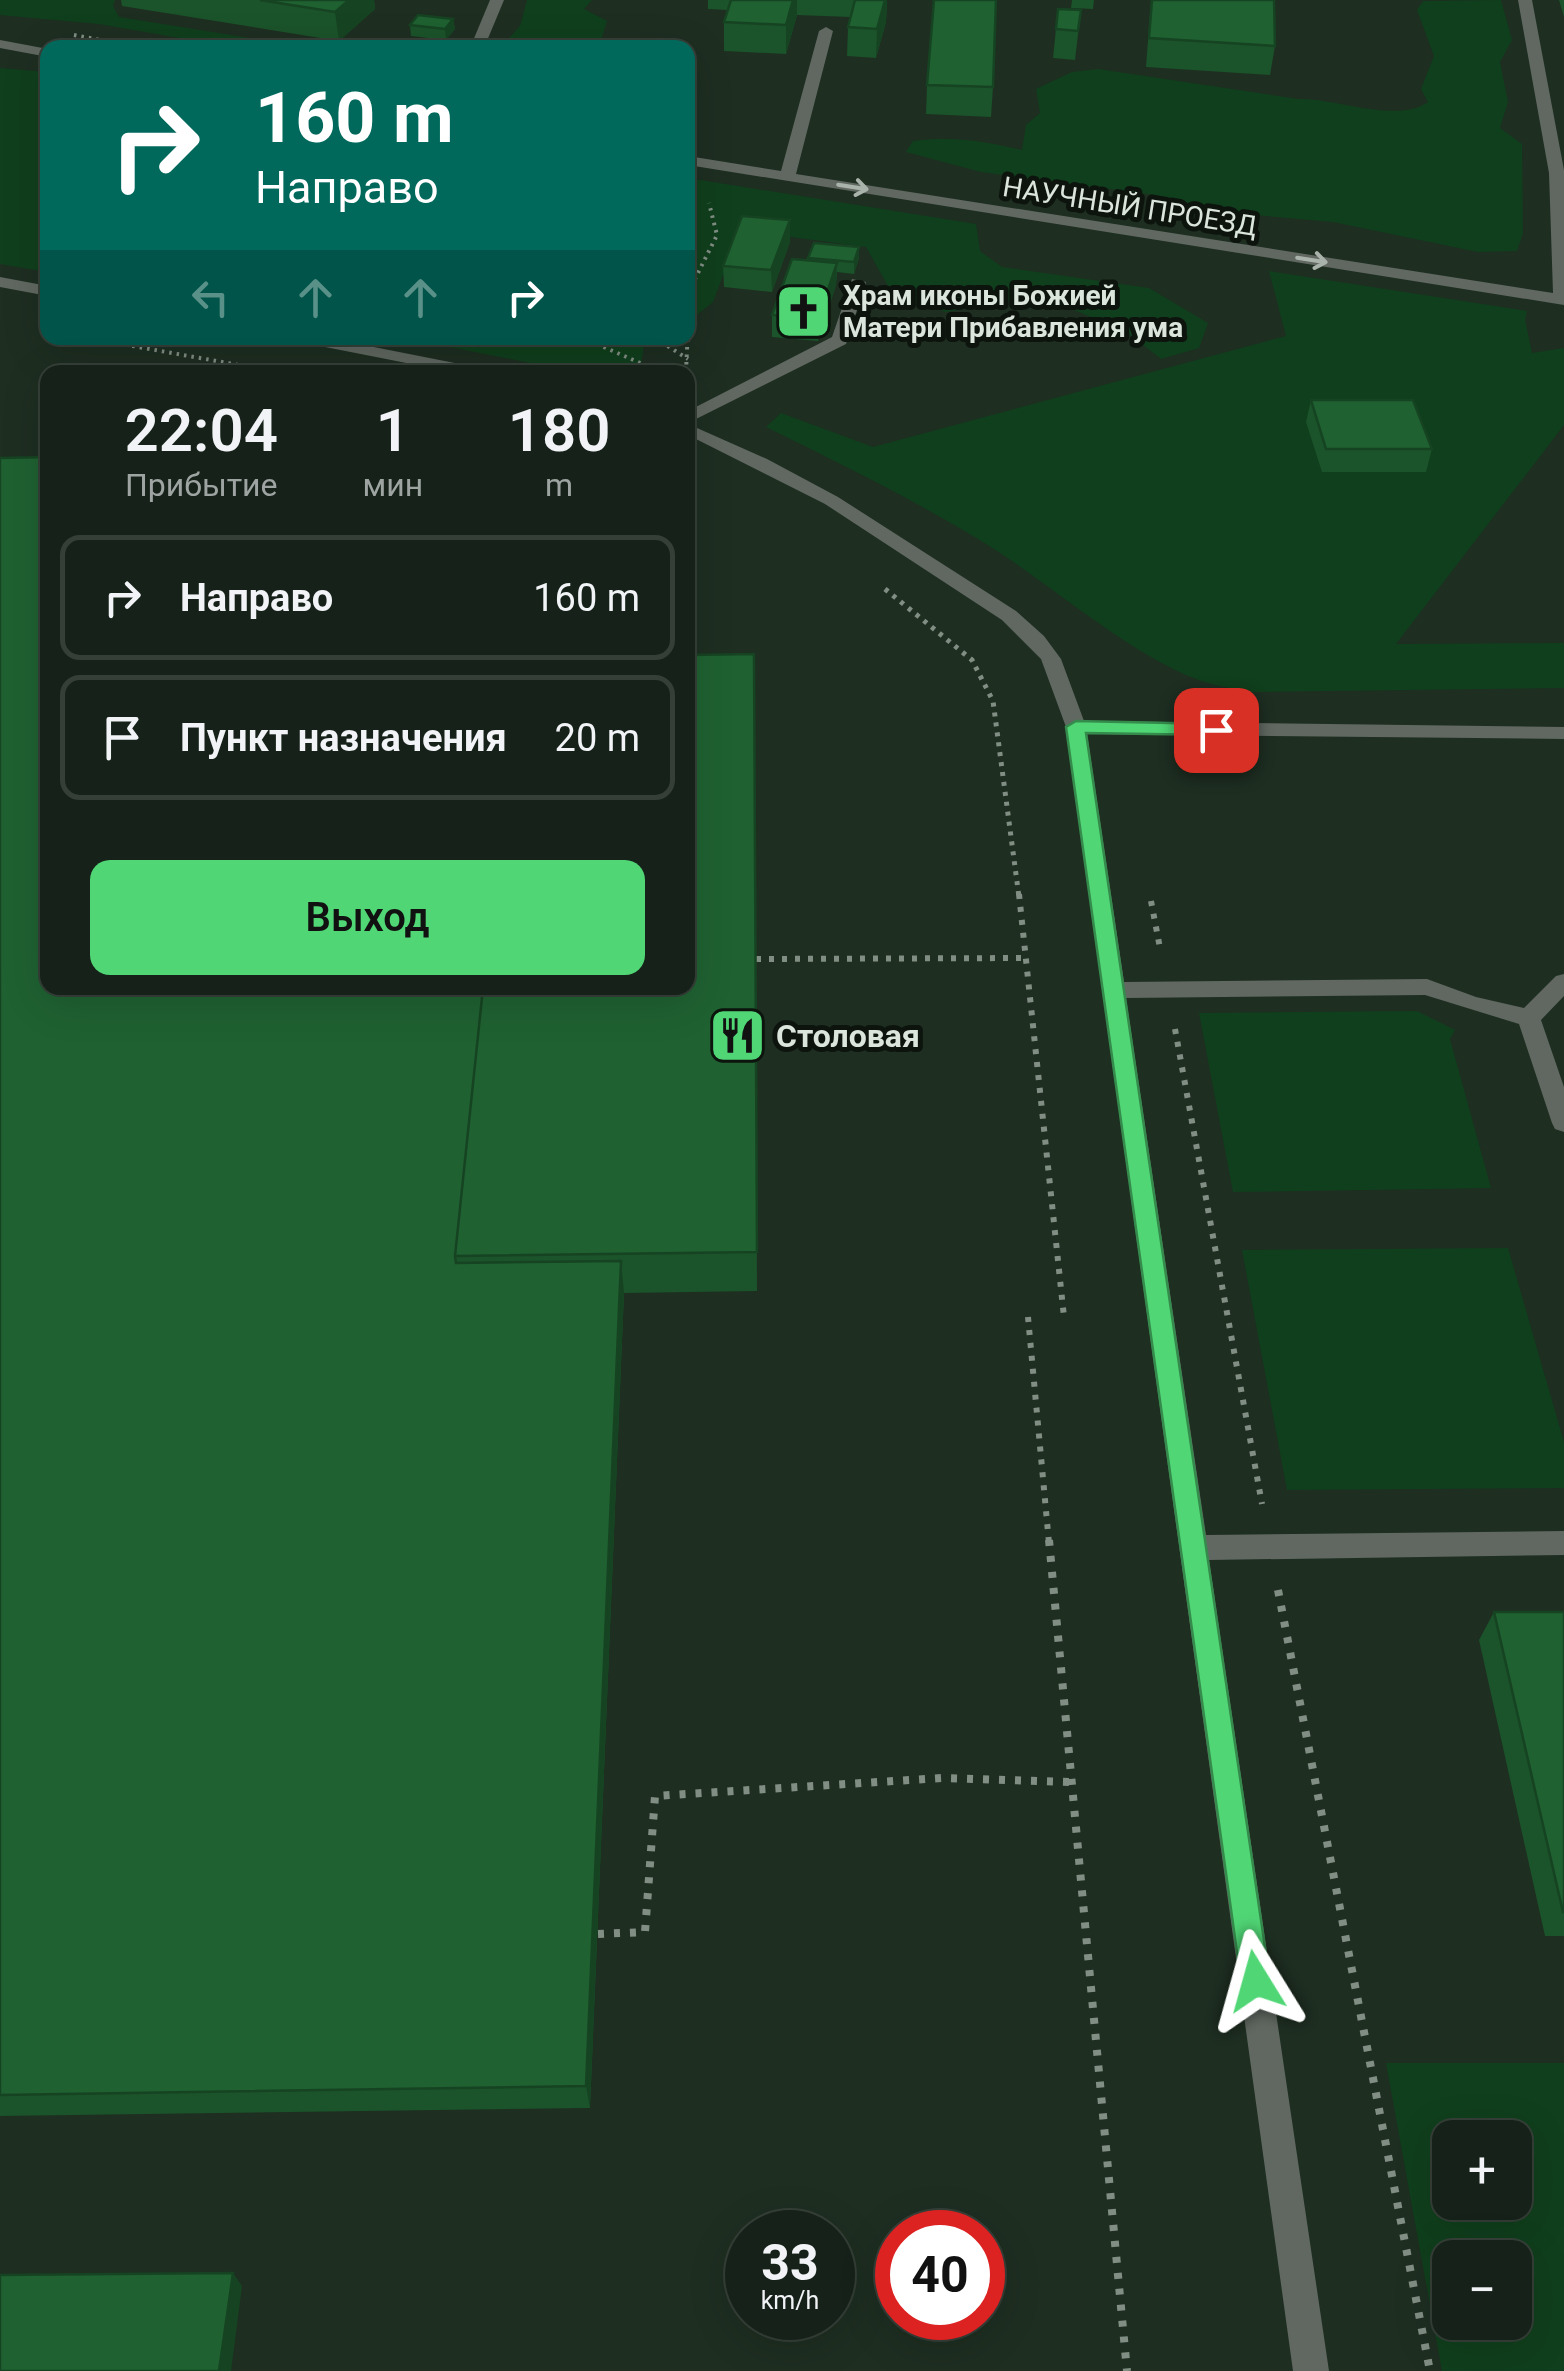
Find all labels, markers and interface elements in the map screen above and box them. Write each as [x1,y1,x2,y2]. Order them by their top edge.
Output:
text: 160 m [255,77,454,159]
icon: right [90,80,220,210]
text: Направо [255,161,439,214]
street label: НАУЧНЫЙ ПРОЕЗД [1000,170,1259,243]
one-way arrow [836,178,869,197]
one-way arrow [1295,251,1328,270]
icon: left [183,270,238,325]
icon: ahead [288,270,343,325]
icon: ahead [393,270,448,325]
icon: right [498,270,553,325]
place label: Храм иконы Божией Матери Прибавления ума [843,279,1183,344]
church icon: Храм иконы Божией Матери Прибавления ума [774,281,834,341]
text: 22:04 [125,395,278,466]
text: 1 [376,395,410,466]
text: 180 [508,395,610,466]
text: Прибытие [125,466,278,504]
text: мин [362,466,423,504]
text: m [545,466,573,504]
icon: right [95,570,150,625]
text: Направо [180,576,333,620]
text: 160 m [533,576,640,620]
pin [1174,688,1259,773]
icon: arrive [1189,703,1244,758]
icon: arrive [95,710,150,765]
text: Пункт назначения [180,716,507,760]
text: 20 m [555,716,640,760]
button: Выход [90,860,645,975]
restaurant icon: Столовая [707,1006,767,1066]
place label: Столовая [776,1017,920,1055]
position arrow [1204,1929,1308,2033]
map controls [1432,2120,1532,2340]
button: + [1432,2120,1532,2220]
speed limit sign: 40 [875,2210,1005,2340]
text: 33 [761,2234,819,2292]
button: − [1432,2240,1532,2340]
text: km/h [761,2286,819,2315]

